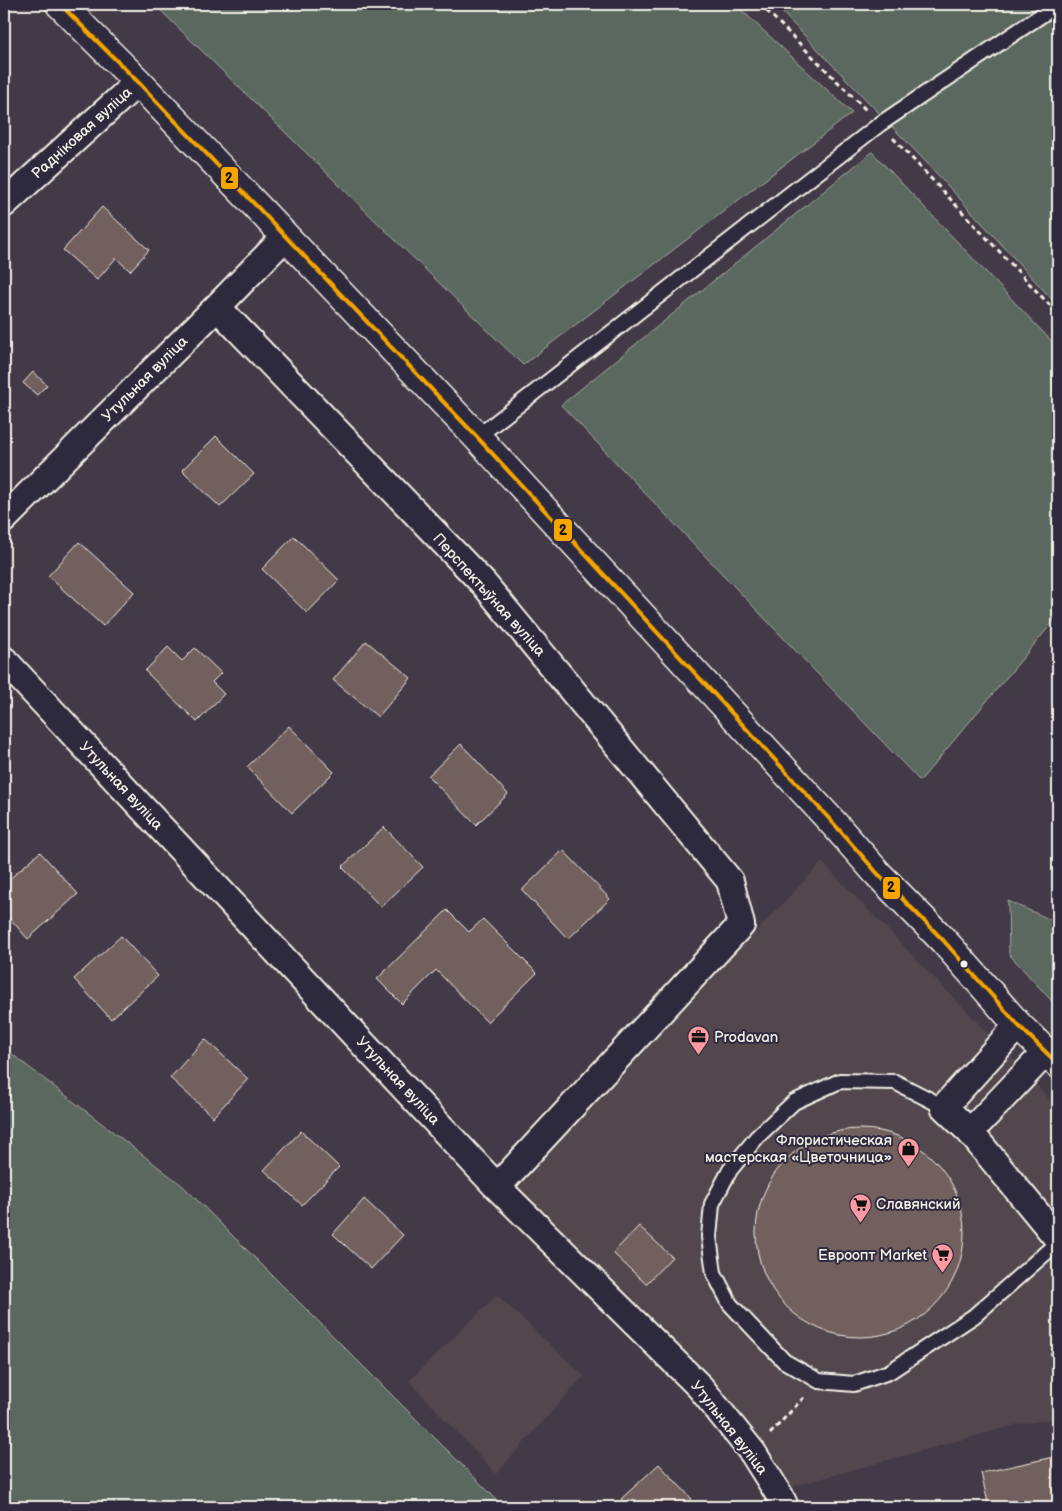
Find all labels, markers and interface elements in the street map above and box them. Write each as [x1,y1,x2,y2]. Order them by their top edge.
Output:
street label: Радніковая вуліца [28,83,136,183]
line badge: 2 [220,166,239,190]
text: 2 [225,170,234,187]
street label: Утульная вуліца [98,332,192,426]
line badge: 2 [553,518,573,542]
text: 2 [559,522,568,539]
street label: Перспектыўная вуліца [429,529,550,661]
street label: Утульная вуліца [75,738,167,834]
line badge: 2 [882,876,901,900]
text: 2 [887,879,896,896]
unlabelled marker [959,959,969,969]
office icon: Prodavan [686,1025,710,1056]
place label: Prodavan [714,1028,778,1047]
street label: Утульная вуліца [352,1033,444,1129]
place label: Флористическая мастерская «Цветочница» [705,1131,892,1167]
shop icon: Флористическая мастерская «Цветочница» [896,1137,920,1168]
supermarket icon: Славянский [848,1192,872,1223]
place label: Славянский [876,1195,960,1214]
supermarket icon: Евроопт Market [931,1243,955,1274]
place label: Евроопт Market [818,1246,927,1265]
street label: Утульная вуліца [686,1377,772,1479]

